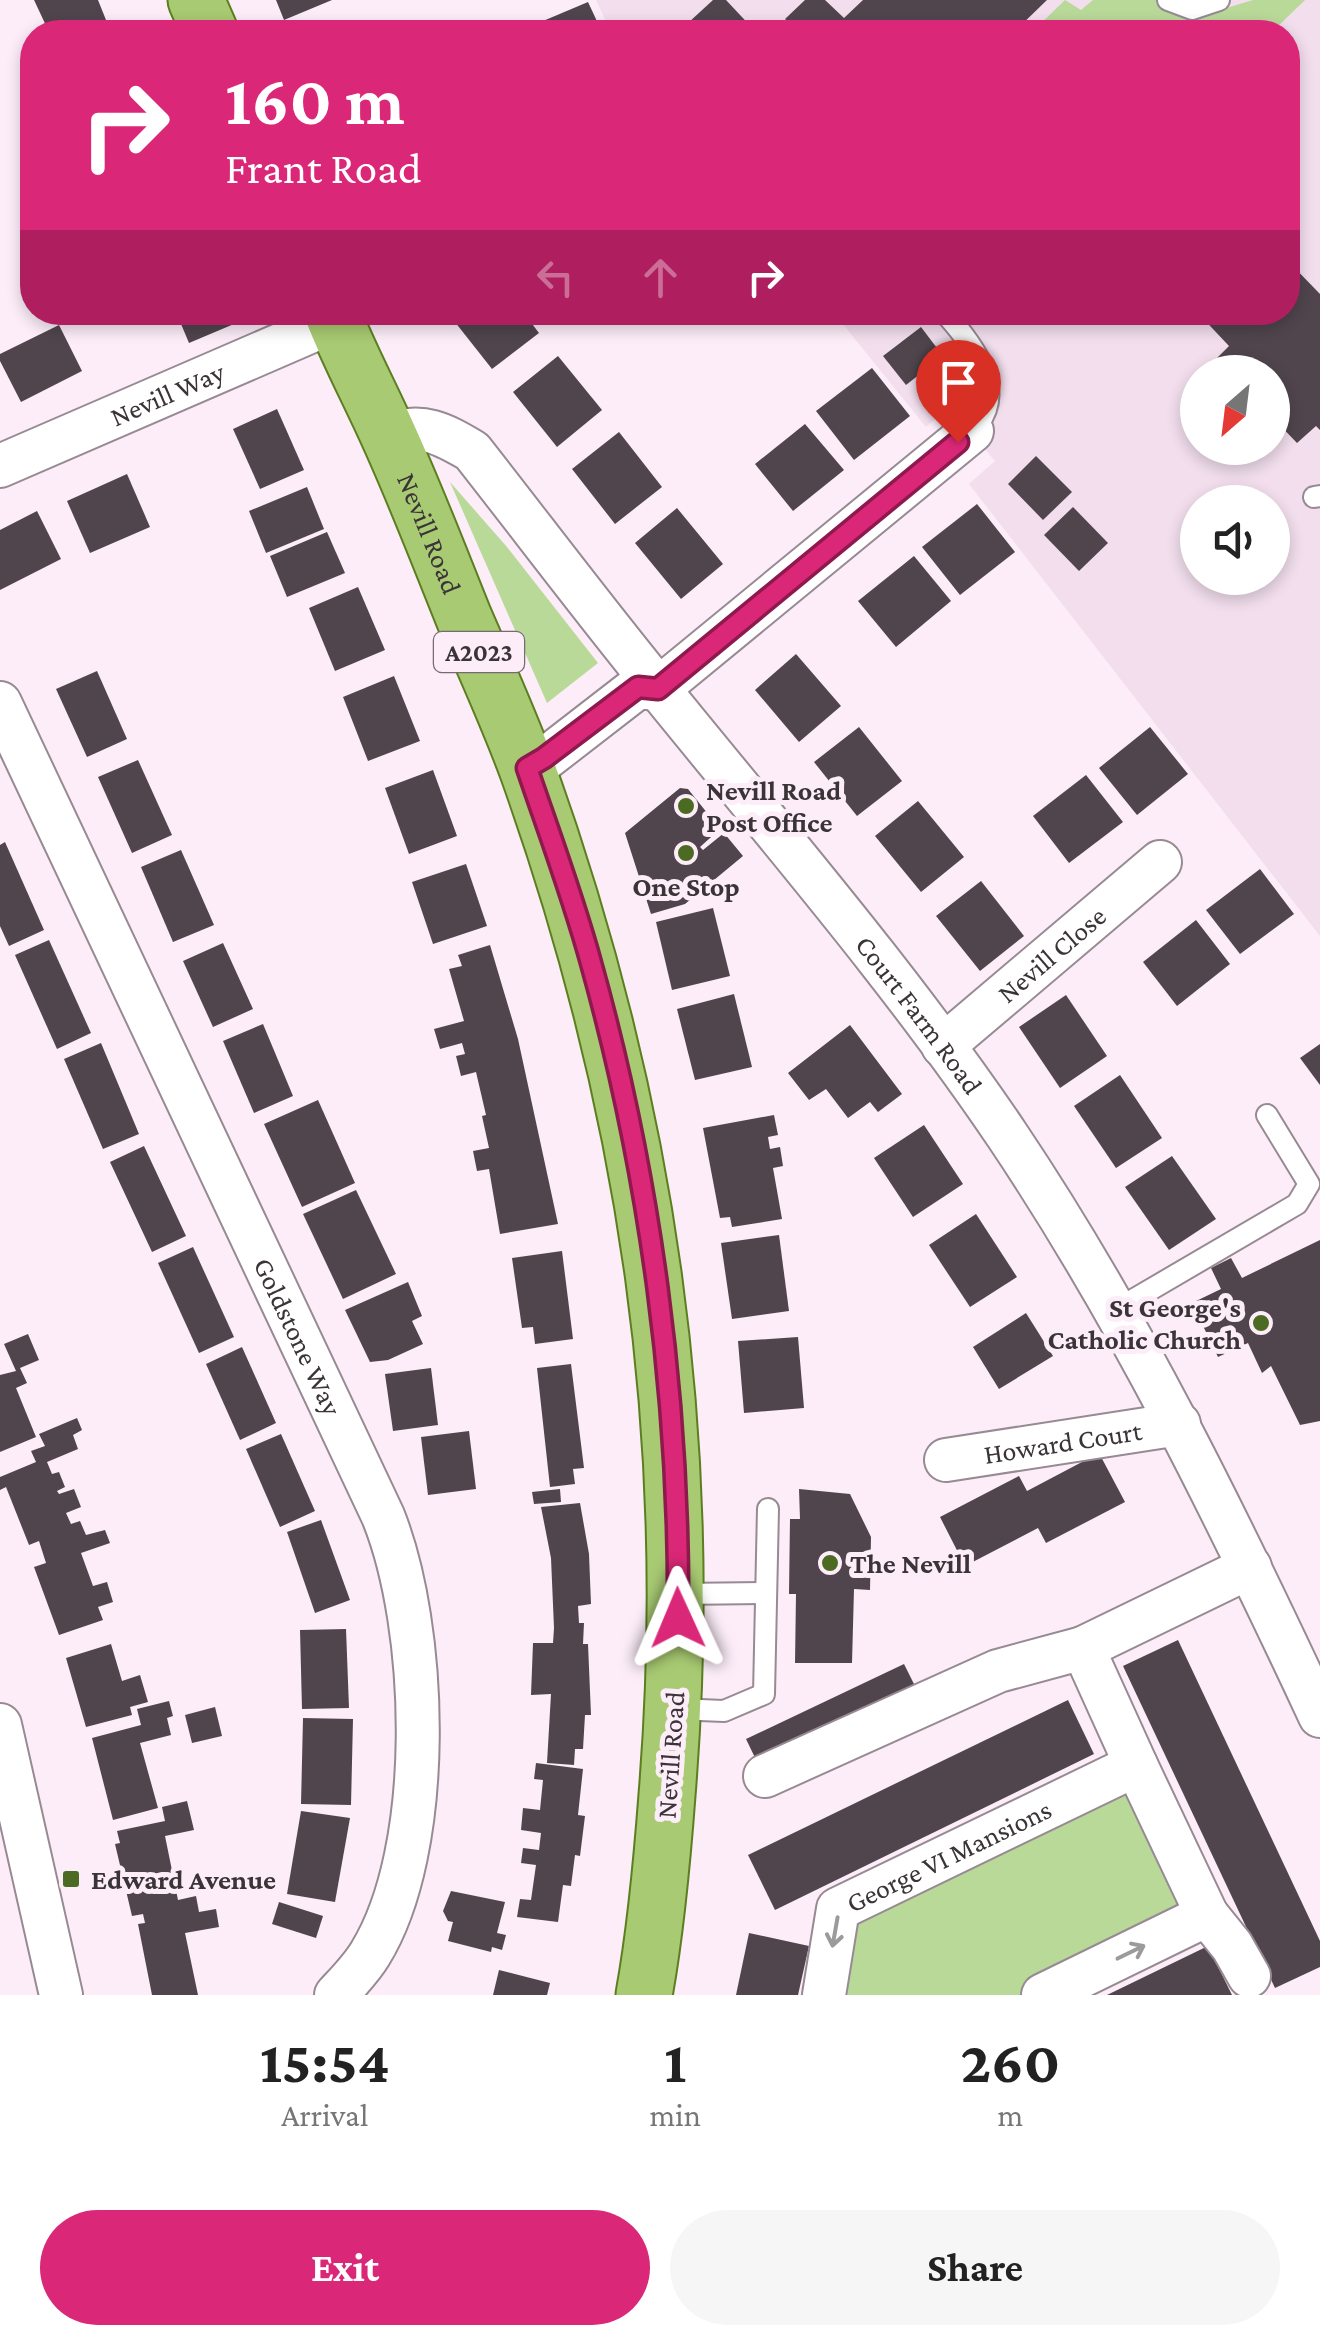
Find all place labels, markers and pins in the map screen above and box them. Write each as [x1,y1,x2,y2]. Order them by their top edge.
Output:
pin [916,340,1001,443]
place label: Nevill Road Post Office [706,775,842,838]
marker: Nevill Road Post Office [675,795,697,817]
marker: One Stop [675,842,697,864]
place label: One Stop [632,871,740,902]
place label: St George's Catholic Church [1048,1292,1241,1355]
marker: St George's Catholic Church [1250,1312,1272,1334]
place label: The Nevill [850,1548,971,1579]
marker: The Nevill [819,1552,841,1574]
place label: Edward Avenue [91,1864,276,1895]
marker: Edward Avenue [60,1868,82,1890]

